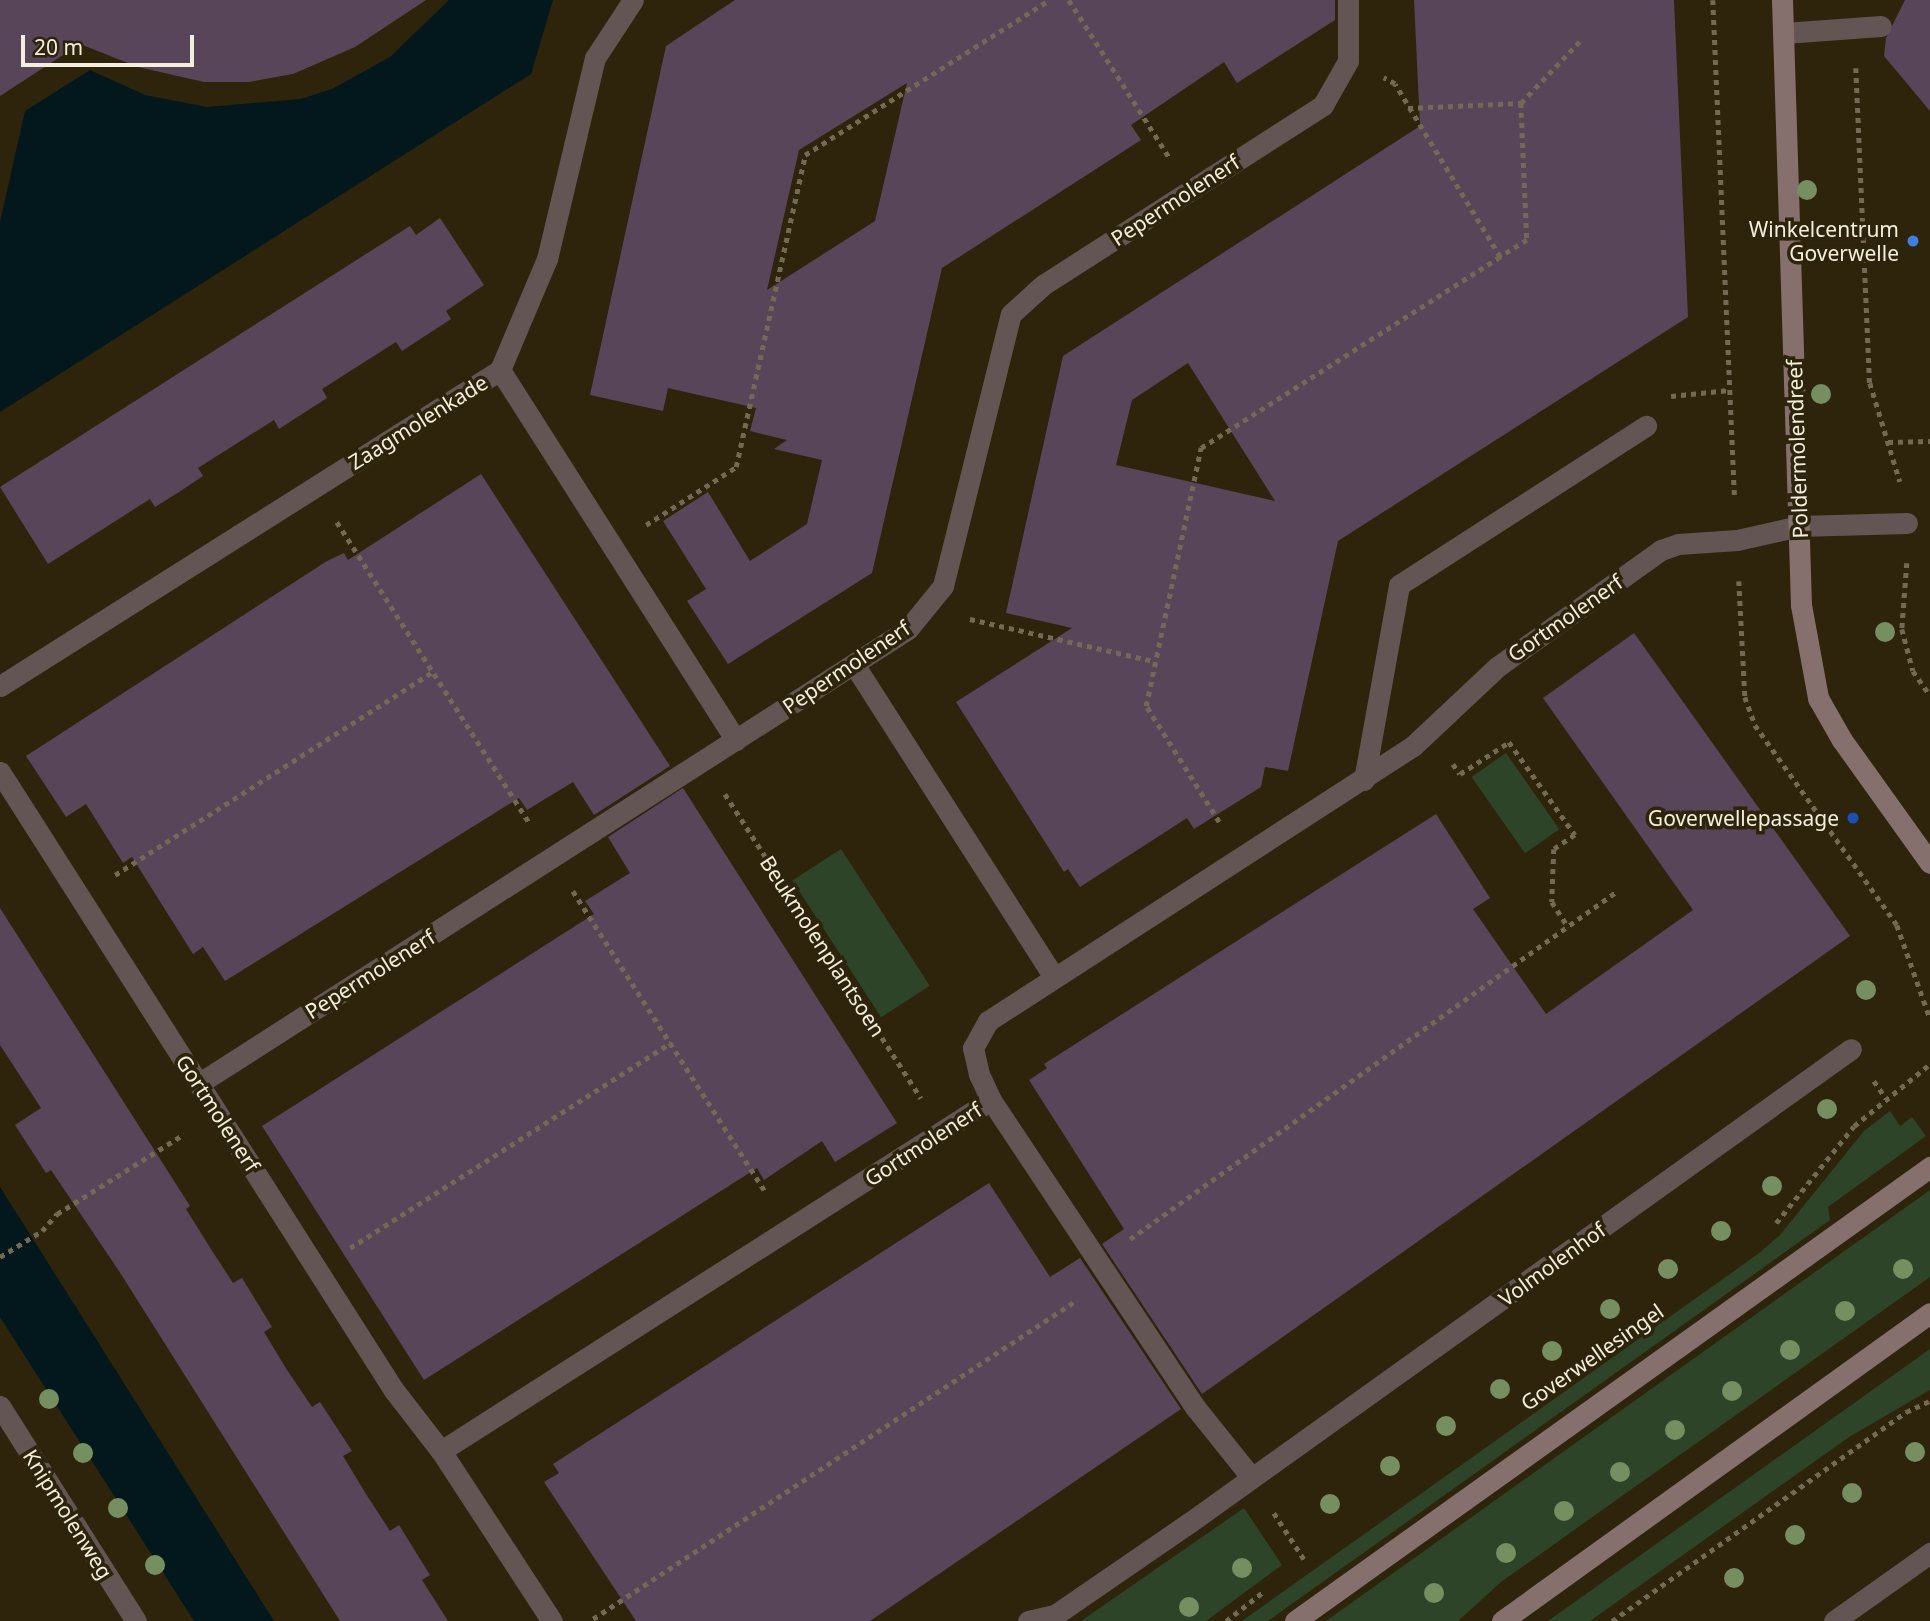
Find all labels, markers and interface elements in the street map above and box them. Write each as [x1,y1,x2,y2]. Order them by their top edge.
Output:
scale bar [24,21,198,65]
text: 20 m [34,33,83,61]
street label: Pepermolenerf [1106,149,1244,251]
place label: Winkelcentrum Goverwelle [1749,216,1899,266]
marker: Winkelcentrum Goverwelle [1905,233,1921,249]
street label: Poldermolendreef [1781,359,1813,539]
street label: Zaagmolenkade [344,369,492,475]
street label: Gortmolenerf [1503,569,1627,667]
street label: Pepermolenerf [777,615,915,719]
place label: Goverwellepassage [1648,805,1839,831]
marker: Goverwellepassage [1845,810,1861,826]
street label: Beukmolenplantsoen [755,851,891,1041]
street label: Pepermolenerf [300,924,440,1024]
street label: Gortmolenerf [171,1050,265,1176]
street label: Gortmolenerf [860,1097,986,1191]
street label: Volmolenhof [1494,1217,1610,1311]
street label: Goverwellesingel [1516,1298,1668,1416]
street label: Knipmolenweg [18,1445,118,1583]

